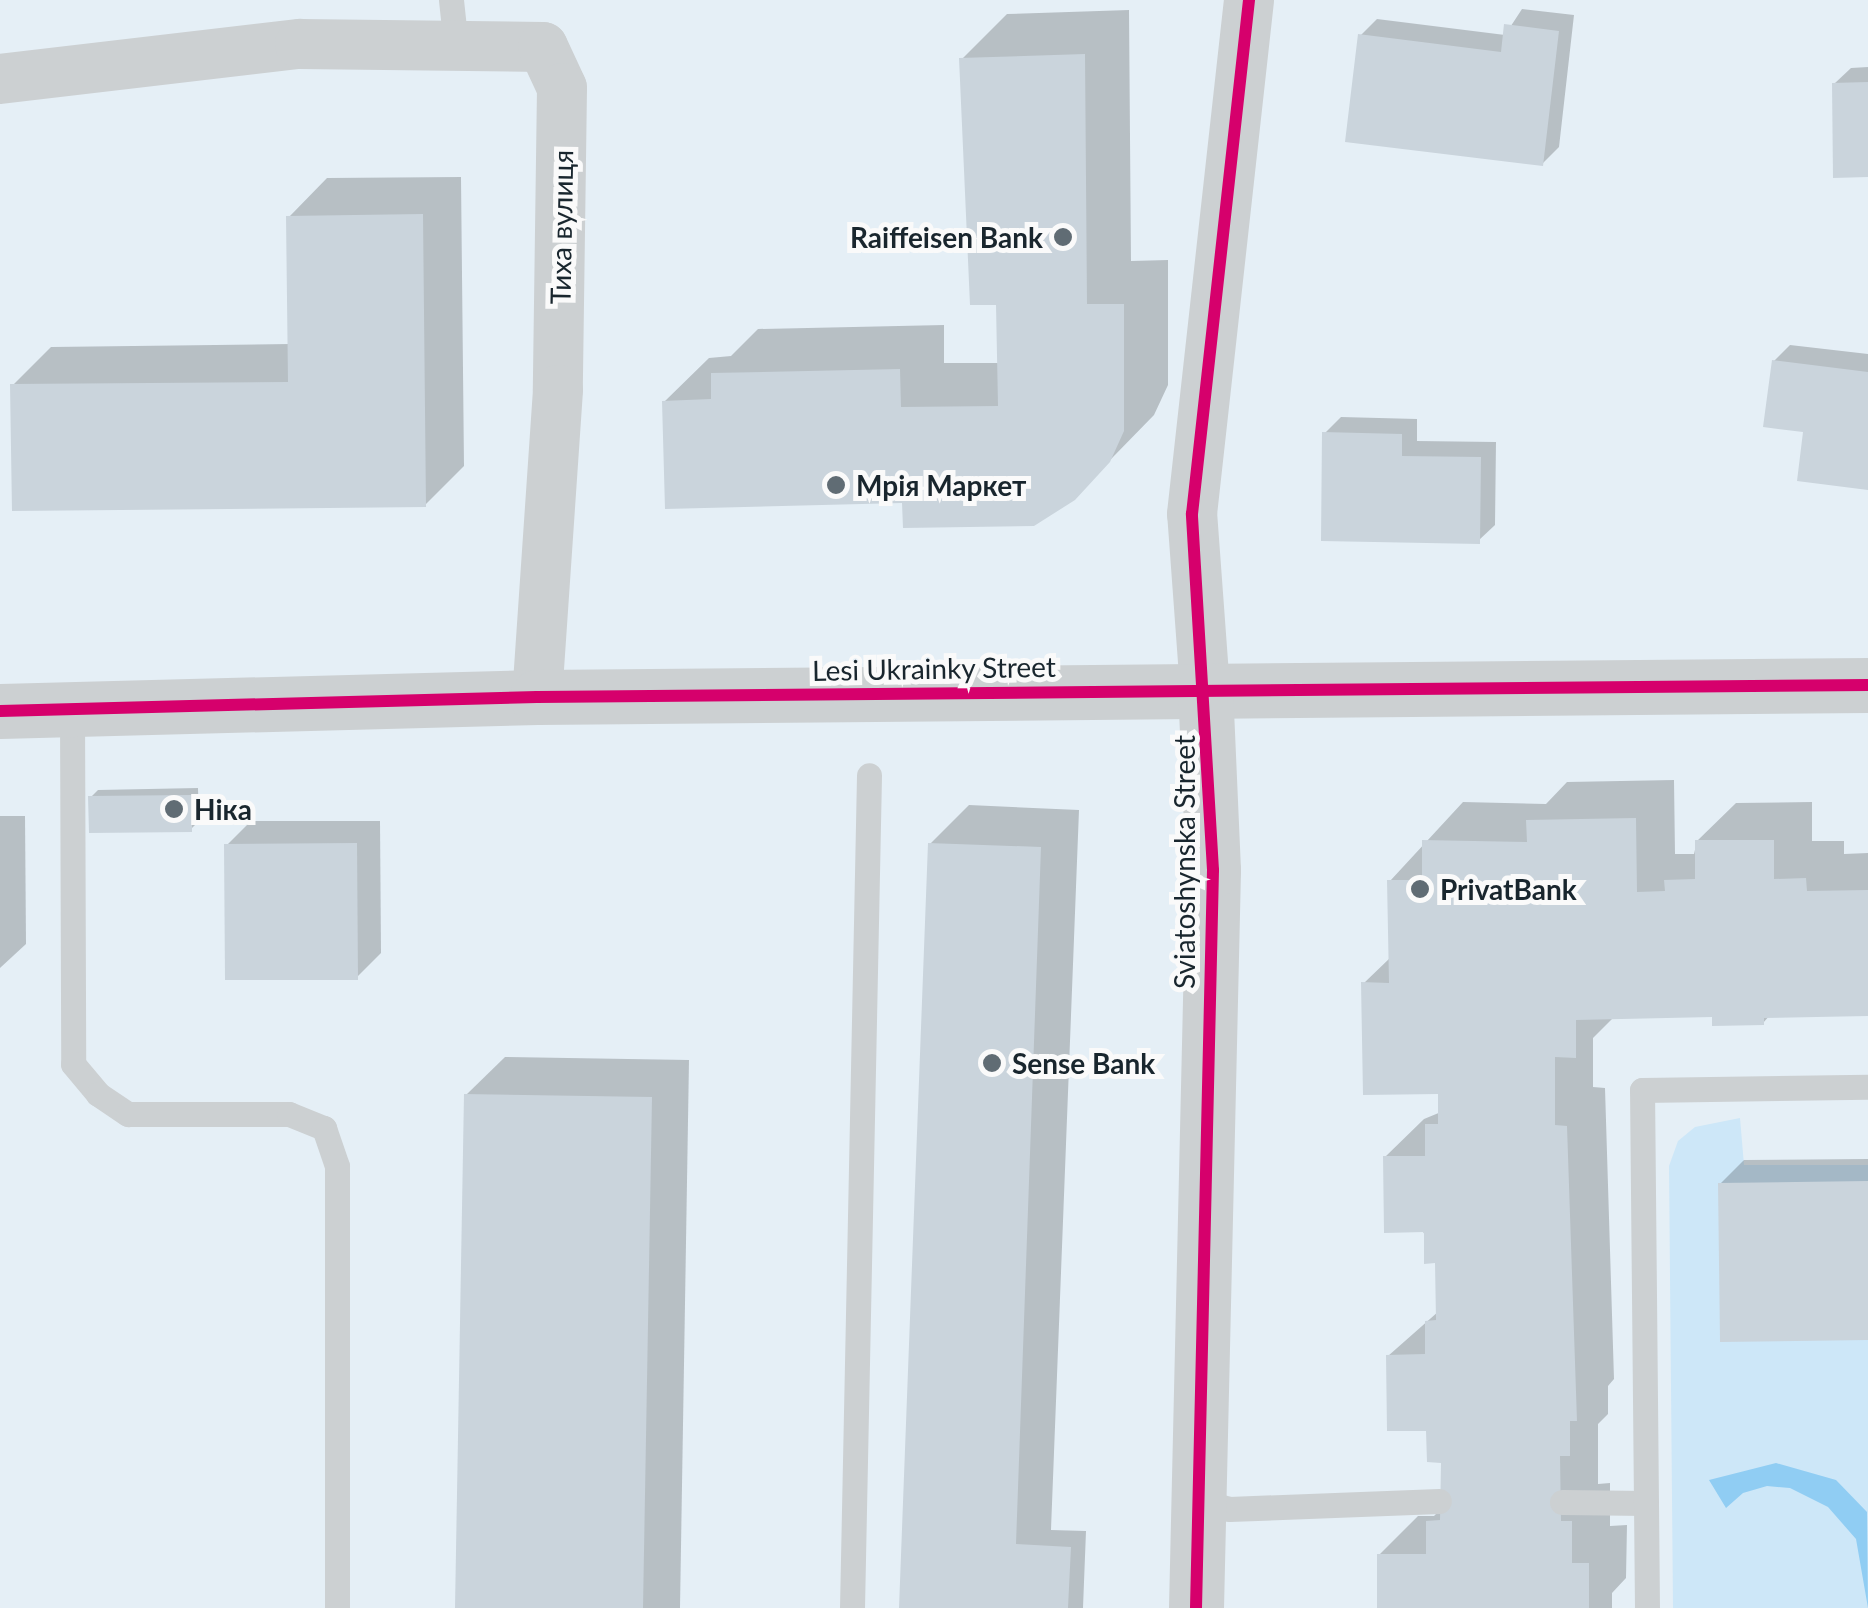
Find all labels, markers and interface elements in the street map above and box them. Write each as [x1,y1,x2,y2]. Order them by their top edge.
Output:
street label: Тиха вулиця [543,149,579,305]
place label: Raiffeisen Bank [850,220,1043,254]
marker: Raiffeisen Bank [1052,226,1074,248]
place label: Мрія Маркет [856,468,1026,502]
marker: Мрія Маркет [825,474,847,496]
street label: Lesi Ukrainky Street [811,649,1057,687]
street label: Sviatoshynska Street [1167,735,1201,989]
place label: Ніка [194,792,252,826]
marker: Ніка [163,798,185,820]
place label: PrivatBank [1440,872,1577,906]
marker: PrivatBank [1409,878,1431,900]
place label: Sense Bank [1012,1046,1155,1080]
marker: Sense Bank [981,1052,1003,1074]

